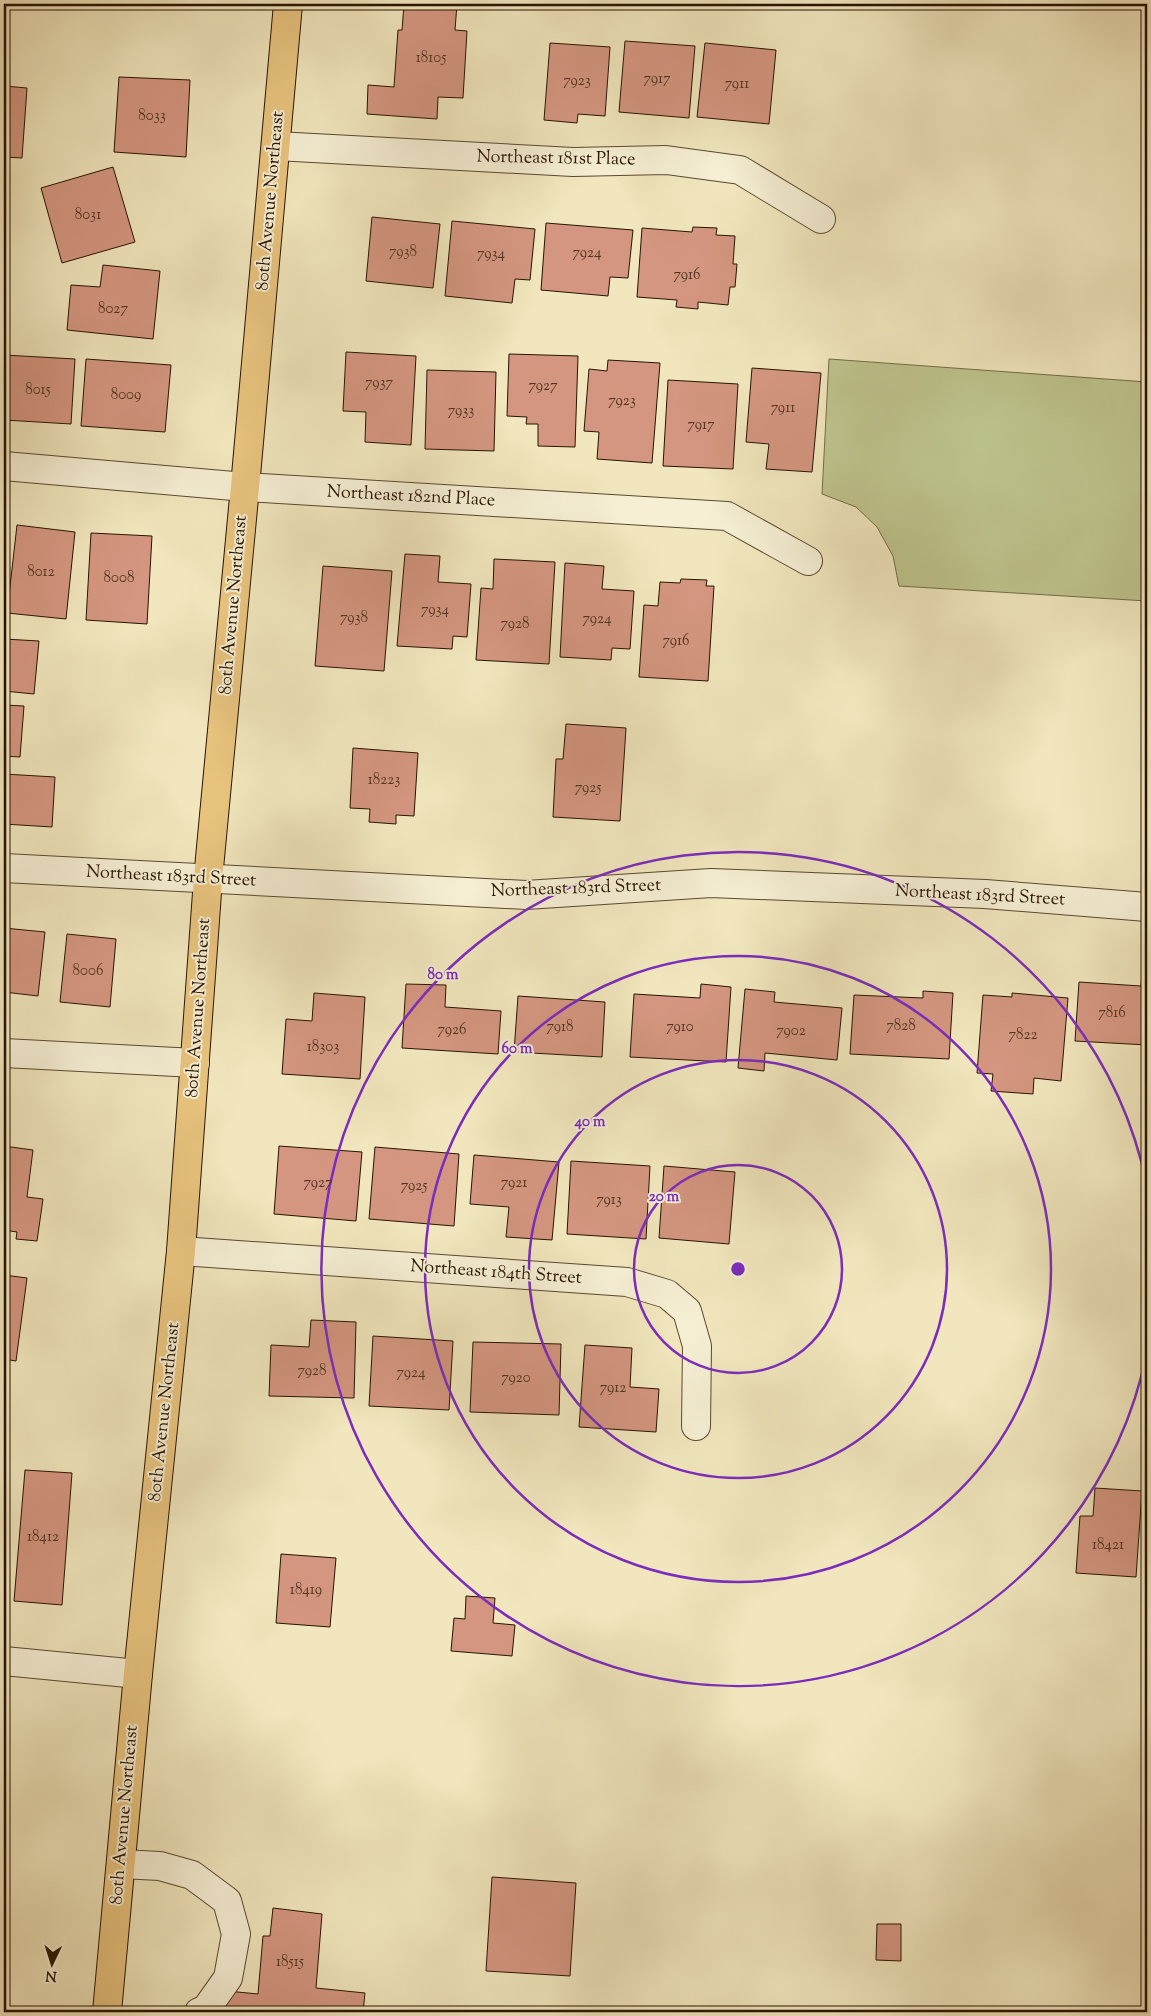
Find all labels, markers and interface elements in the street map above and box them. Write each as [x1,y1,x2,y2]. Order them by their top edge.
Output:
house number: 18105 [416,48,446,69]
house number: 7917 [643,69,671,90]
house number: 7923 [563,71,591,92]
house number: 7911 [725,74,749,95]
house number: 8033 [138,106,166,127]
street label: 80th Avenue Northeast [250,110,292,292]
street label: Northeast 181st Place [476,145,636,173]
house number: 8031 [75,205,101,226]
house number: 7938 [389,242,417,263]
house number: 7924 [572,243,602,264]
house number: 7934 [477,244,506,265]
house number: 7916 [673,265,701,286]
house number: 8027 [98,299,128,320]
house number: 7937 [365,373,394,394]
house number: 7927 [528,376,558,397]
house number: 8015 [25,380,51,401]
house number: 8009 [111,385,141,406]
house number: 7923 [608,391,636,412]
house number: 7911 [771,398,795,419]
house number: 7933 [448,401,474,422]
house number: 7917 [687,415,715,436]
street label: Northeast 182nd Place [326,480,496,514]
street label: 80th Avenue Northeast [213,514,255,696]
house number: 8012 [27,562,55,583]
house number: 8008 [104,568,134,589]
house number: 7934 [421,600,450,621]
house number: 7938 [340,608,368,629]
house number: 7924 [582,609,612,630]
house number: 7928 [500,614,530,635]
house number: 7916 [662,631,690,652]
house number: 18223 [368,770,400,791]
house number: 7925 [575,778,601,799]
street label: Northeast 183rd Street [85,860,257,894]
street label: Northeast 183rd Street [490,873,662,905]
street label: Northeast 183rd Street [894,879,1066,913]
street label: 80th Avenue Northeast [180,917,218,1099]
house number: 8006 [73,961,103,982]
text: 80 m [427,965,459,986]
house number: 7816 [1098,1003,1126,1024]
house number: 7828 [886,1016,916,1037]
house number: 7918 [546,1017,574,1038]
house number: 7910 [666,1017,694,1038]
house number: 7926 [438,1020,467,1041]
house number: 7902 [776,1021,806,1042]
house number: 7822 [1009,1025,1037,1046]
house number: 18303 [307,1037,339,1058]
text: 60 m [502,1039,533,1060]
text: 40 m [574,1112,606,1133]
house number: 7927 [303,1173,333,1194]
house number: 7921 [501,1173,527,1194]
house number: 7925 [401,1176,427,1197]
text: 20 m [649,1187,680,1208]
house number: 7913 [596,1190,622,1211]
street label: Northeast 184th Street [409,1254,583,1292]
centre of rings [729,1260,747,1278]
street label: 80th Avenue Northeast [143,1321,187,1503]
house number: 7928 [297,1361,327,1382]
house number: 7924 [396,1363,426,1384]
house number: 7920 [501,1368,531,1389]
house number: 7912 [600,1378,626,1399]
house number: 18412 [27,1527,59,1548]
house number: 18421 [1092,1535,1124,1556]
house number: 18419 [290,1580,322,1601]
street label: 80th Avenue Northeast [104,1724,146,1906]
north arrow [28,1938,78,1988]
house number: 18515 [276,1952,304,1973]
text: N [45,1965,58,1985]

